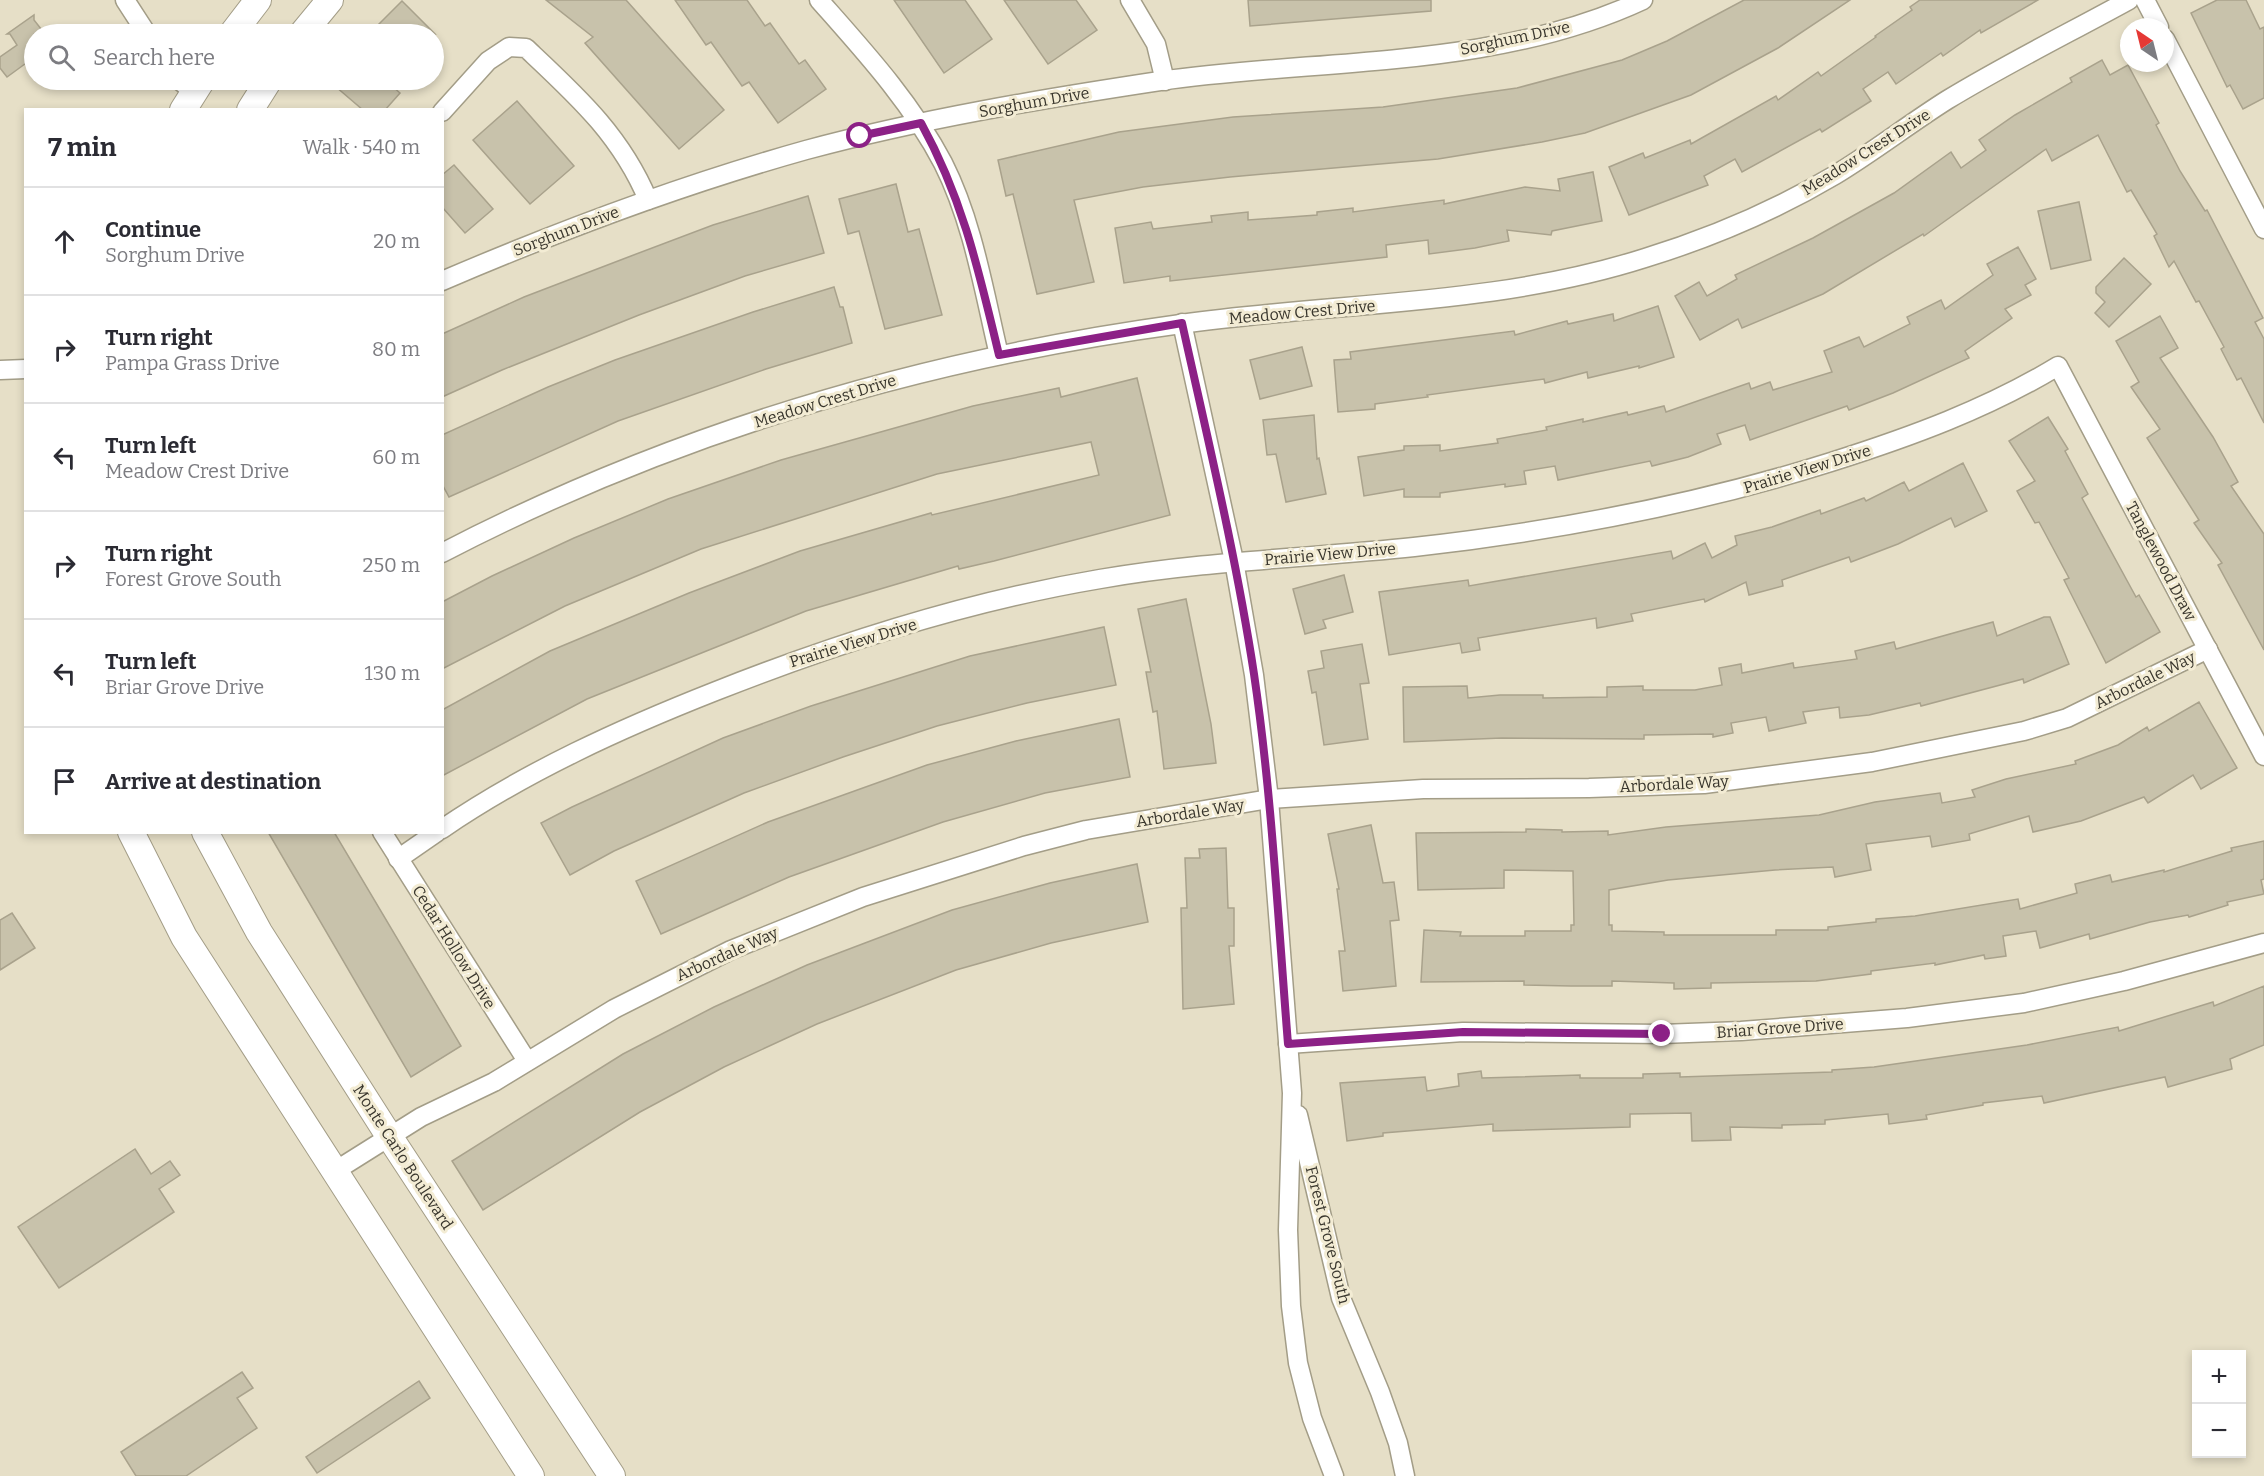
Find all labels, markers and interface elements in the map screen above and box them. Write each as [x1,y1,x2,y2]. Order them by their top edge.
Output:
street label: Sorghum Drive [1458,17,1572,59]
north arrow [2120,18,2174,72]
search box [24,24,444,90]
icon: search [45,41,78,74]
text: Search here [93,44,215,71]
street label: Sorghum Drive [977,83,1091,121]
street label: Meadow Crest Drive [1799,105,1933,199]
route start [846,122,872,148]
text: 7 min [48,132,116,163]
text: Walk · 540 m [303,135,420,159]
street label: Sorghum Drive [510,202,622,260]
text: Continue [105,216,201,243]
icon: ahead [48,225,81,258]
text: 20 m [373,229,420,253]
text: Sorghum Drive [105,243,245,267]
street label: Meadow Crest Drive [1228,296,1376,328]
text: Turn right [105,324,213,351]
icon: right [48,333,81,366]
text: 80 m [372,337,420,361]
text: Pampa Grass Drive [105,351,280,375]
street label: Meadow Crest Drive [752,370,898,432]
text: Turn left [105,432,197,459]
icon: left [48,441,81,474]
street label: Prairie View Drive [1741,441,1873,497]
text: 60 m [372,445,420,469]
text: Meadow Crest Drive [105,459,289,483]
street label: Tanglewood Draw [2122,498,2200,624]
street label: Prairie View Drive [1263,539,1397,569]
text: Turn right [105,540,213,567]
icon: right [48,549,81,582]
text: 250 m [363,553,420,577]
text: Forest Grove South [105,567,281,591]
street label: Prairie View Drive [787,615,919,671]
street label: Arbordale Way [2092,647,2199,713]
text: Turn left [105,648,197,675]
icon: left [48,657,81,690]
text: 130 m [365,661,420,685]
text: Briar Grove Drive [105,675,264,699]
icon: arrive [48,765,81,798]
text: Arrive at destination [105,768,321,795]
street label: Arbordale Way [1619,772,1730,796]
street label: Arbordale Way [1135,795,1246,831]
street label: Cedar Hollow Drive [408,882,500,1012]
street label: Arbordale Way [673,923,781,985]
street label: Briar Grove Drive [1716,1014,1844,1042]
route end [1648,1020,1674,1046]
street label: Monte Carlo Boulevard [349,1081,457,1233]
street label: Forest Grove South [1302,1164,1354,1306]
map controls [2192,1350,2246,1458]
button: + [2192,1350,2246,1404]
button: − [2192,1404,2246,1458]

